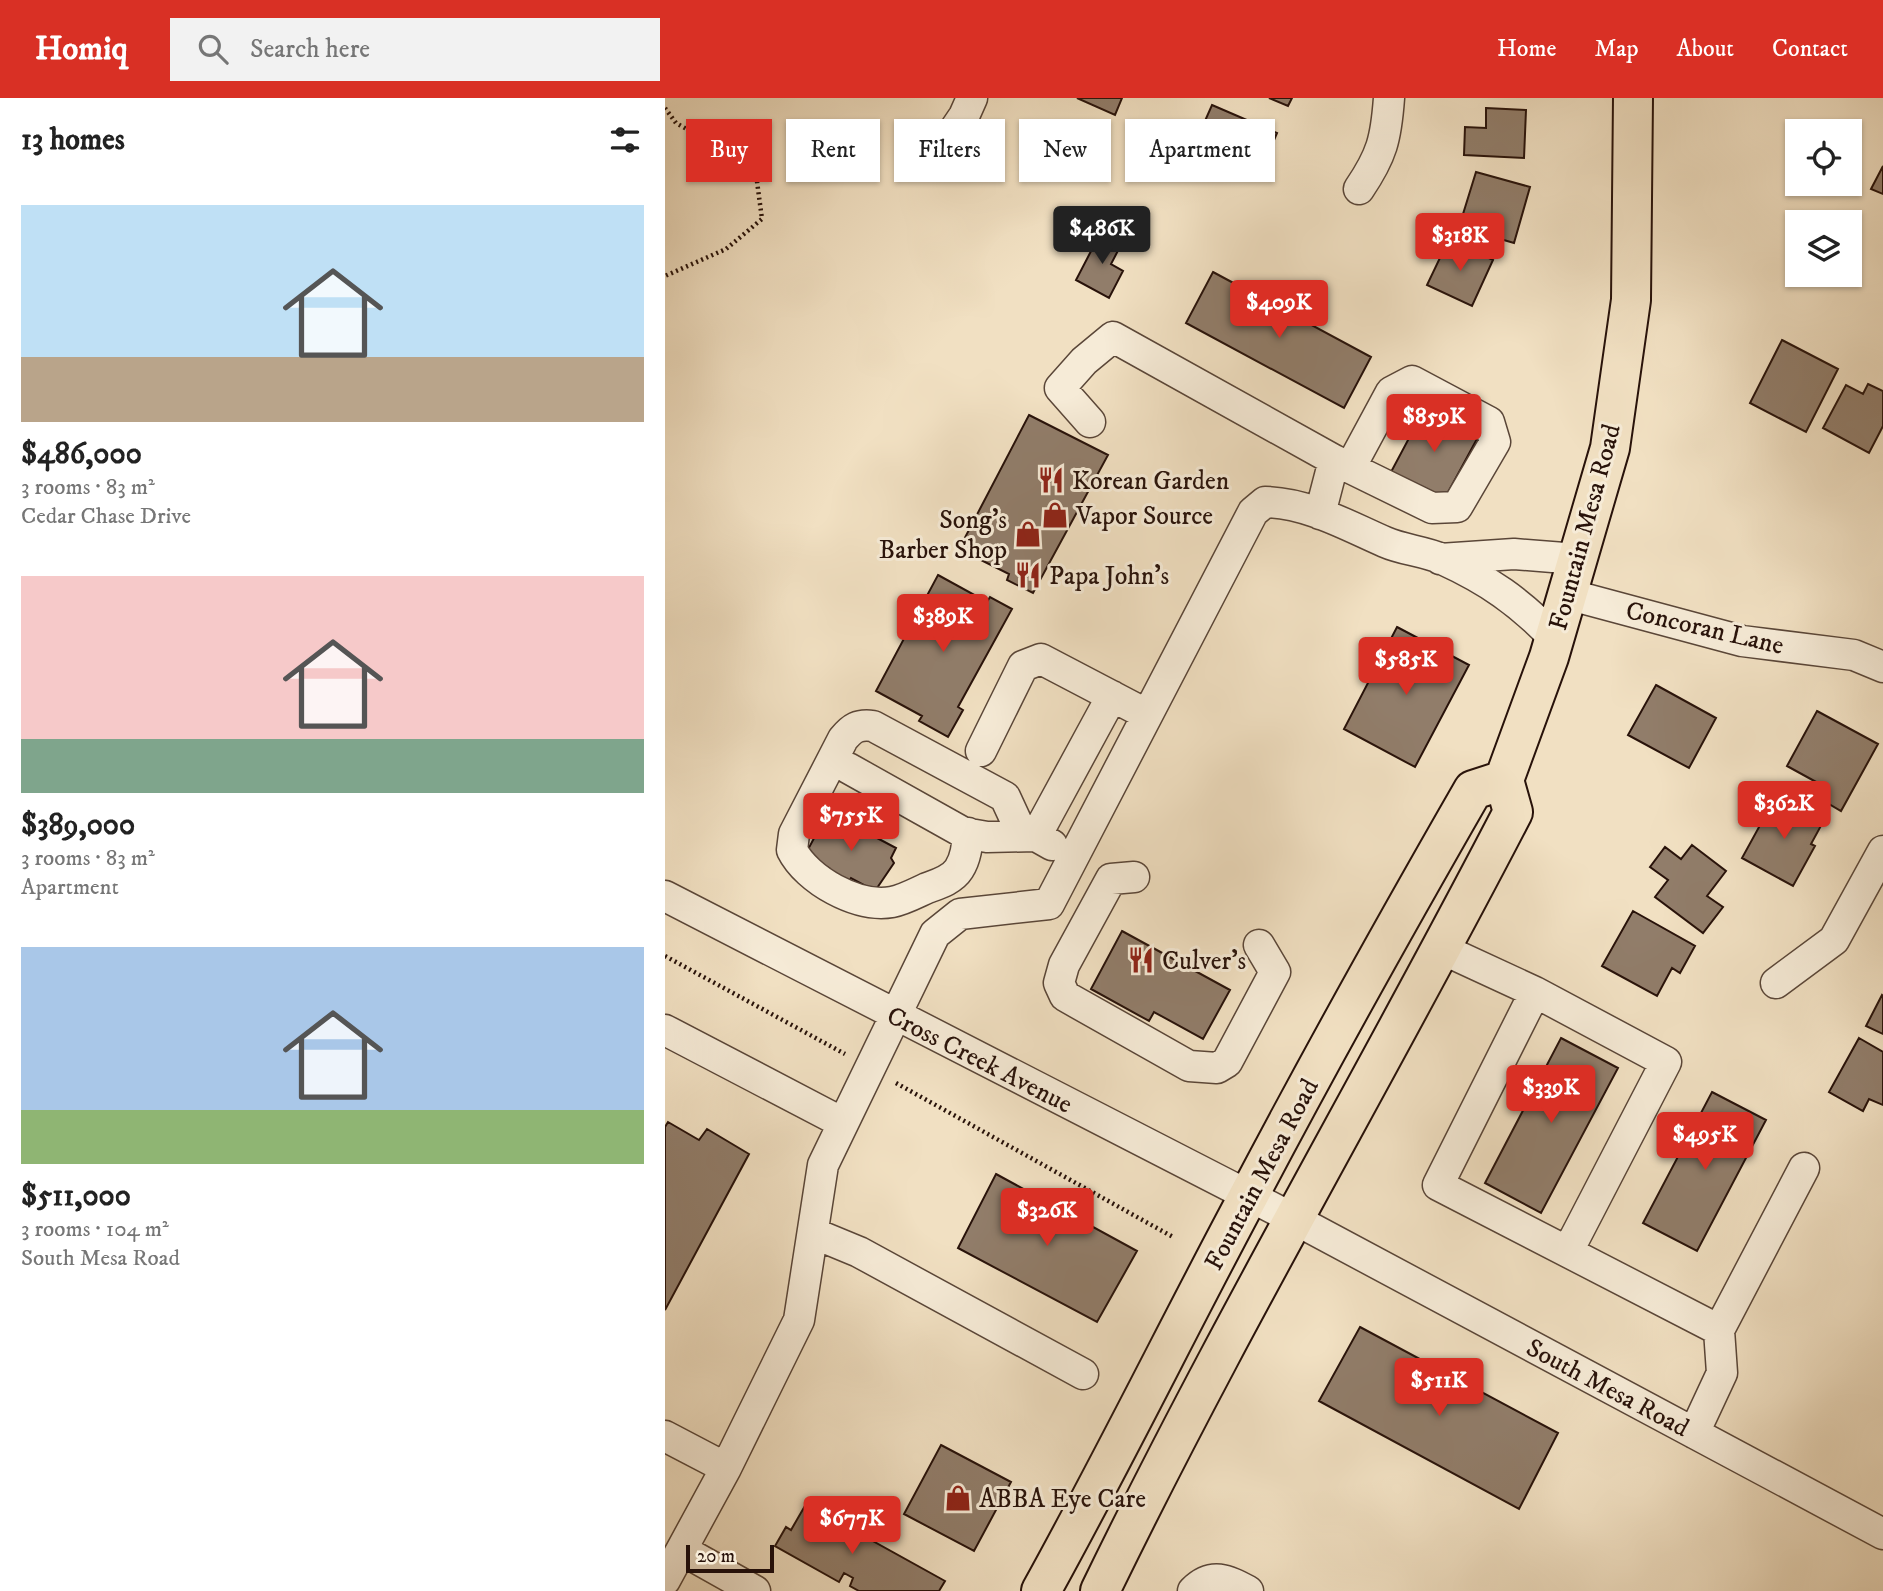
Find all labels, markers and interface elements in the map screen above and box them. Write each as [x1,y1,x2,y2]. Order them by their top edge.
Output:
search box [170,18,660,81]
text: Homiq [35,29,128,70]
icon: search [194,30,232,68]
text: Search here [250,33,370,66]
text: Home [1497,34,1556,64]
text: Map [1594,34,1639,64]
text: About [1677,34,1734,64]
text: Contact [1772,34,1848,64]
chip: Buy [686,119,772,182]
chip: Rent [786,119,880,182]
chip: Filters [894,119,1005,182]
chip: New [1019,119,1111,182]
chip: Apartment [1125,119,1275,182]
map controls [1785,119,1862,287]
button: locate [1785,119,1862,196]
icon: filters [606,121,644,159]
text: 13 homes [21,122,125,159]
pin: $486K [1053,206,1151,266]
button: layers [1785,210,1862,287]
text: $486K [1069,214,1135,243]
pin: $318K [1411,214,1509,273]
text: $318K [1431,221,1489,250]
icon: home [270,250,396,376]
pin: $409K [1230,280,1328,340]
text: $409K [1246,288,1312,317]
pin: $859K [1385,394,1483,454]
text: $859K [1402,402,1466,431]
street label: Fountain Mesa Road [1542,421,1629,634]
text: $486,000 [21,436,142,473]
restaurant icon: Korean Garden [1036,465,1066,495]
place label: Korean Garden [1072,465,1230,498]
text: 3 rooms · 83 m² [21,473,155,502]
shop icon: Vapor Source [1040,500,1070,530]
place label: Vapor Source [1075,500,1213,533]
text: Cedar Chase Drive [21,502,191,531]
place label: Song's Barber Shop [879,504,1007,567]
shop icon: Song's Barber Shop [1013,519,1043,549]
restaurant icon: Papa John's [1013,560,1043,590]
place label: Papa John's [1049,560,1169,593]
pin: $389K [894,594,992,654]
street label: Concoran Lane [1622,594,1787,663]
text: $389K [913,602,973,631]
icon: home [270,621,396,747]
pin: $585K [1357,638,1455,697]
text: $585K [1374,645,1438,674]
pin: $362K [1735,782,1833,841]
text: $362K [1754,789,1814,818]
pin: $755K [802,794,900,853]
text: $755K [819,801,883,830]
text: $389,000 [21,807,135,844]
text: 3 rooms · 83 m² [21,844,155,873]
text: Apartment [21,873,119,902]
restaurant icon: Culver's [1126,945,1156,975]
place label: Culver's [1162,945,1246,978]
icon: home [270,992,396,1118]
street label: Cross Creek Avenue [881,999,1078,1121]
pin: $339K [1502,1066,1600,1125]
street label: Fountain Mesa Road [1198,1073,1327,1276]
text: $339K [1522,1073,1580,1102]
pin: $495K [1656,1112,1754,1172]
text: $495K [1673,1120,1737,1149]
text: $511,000 [21,1178,131,1215]
pin: $326K [998,1188,1096,1248]
text: $326K [1017,1196,1077,1225]
text: 3 rooms · 104 m² [21,1215,169,1244]
text: South Mesa Road [21,1244,180,1273]
street label: South Mesa Road [1520,1332,1694,1445]
pin: $511K [1390,1358,1488,1418]
text: $511K [1410,1366,1468,1395]
shop icon: ABBA Eye Care [943,1483,973,1513]
place label: ABBA Eye Care [979,1483,1146,1516]
pin: $677K [803,1496,901,1556]
text: $677K [820,1504,884,1533]
scale bar [686,1542,773,1574]
text: 20 m [697,1545,735,1568]

